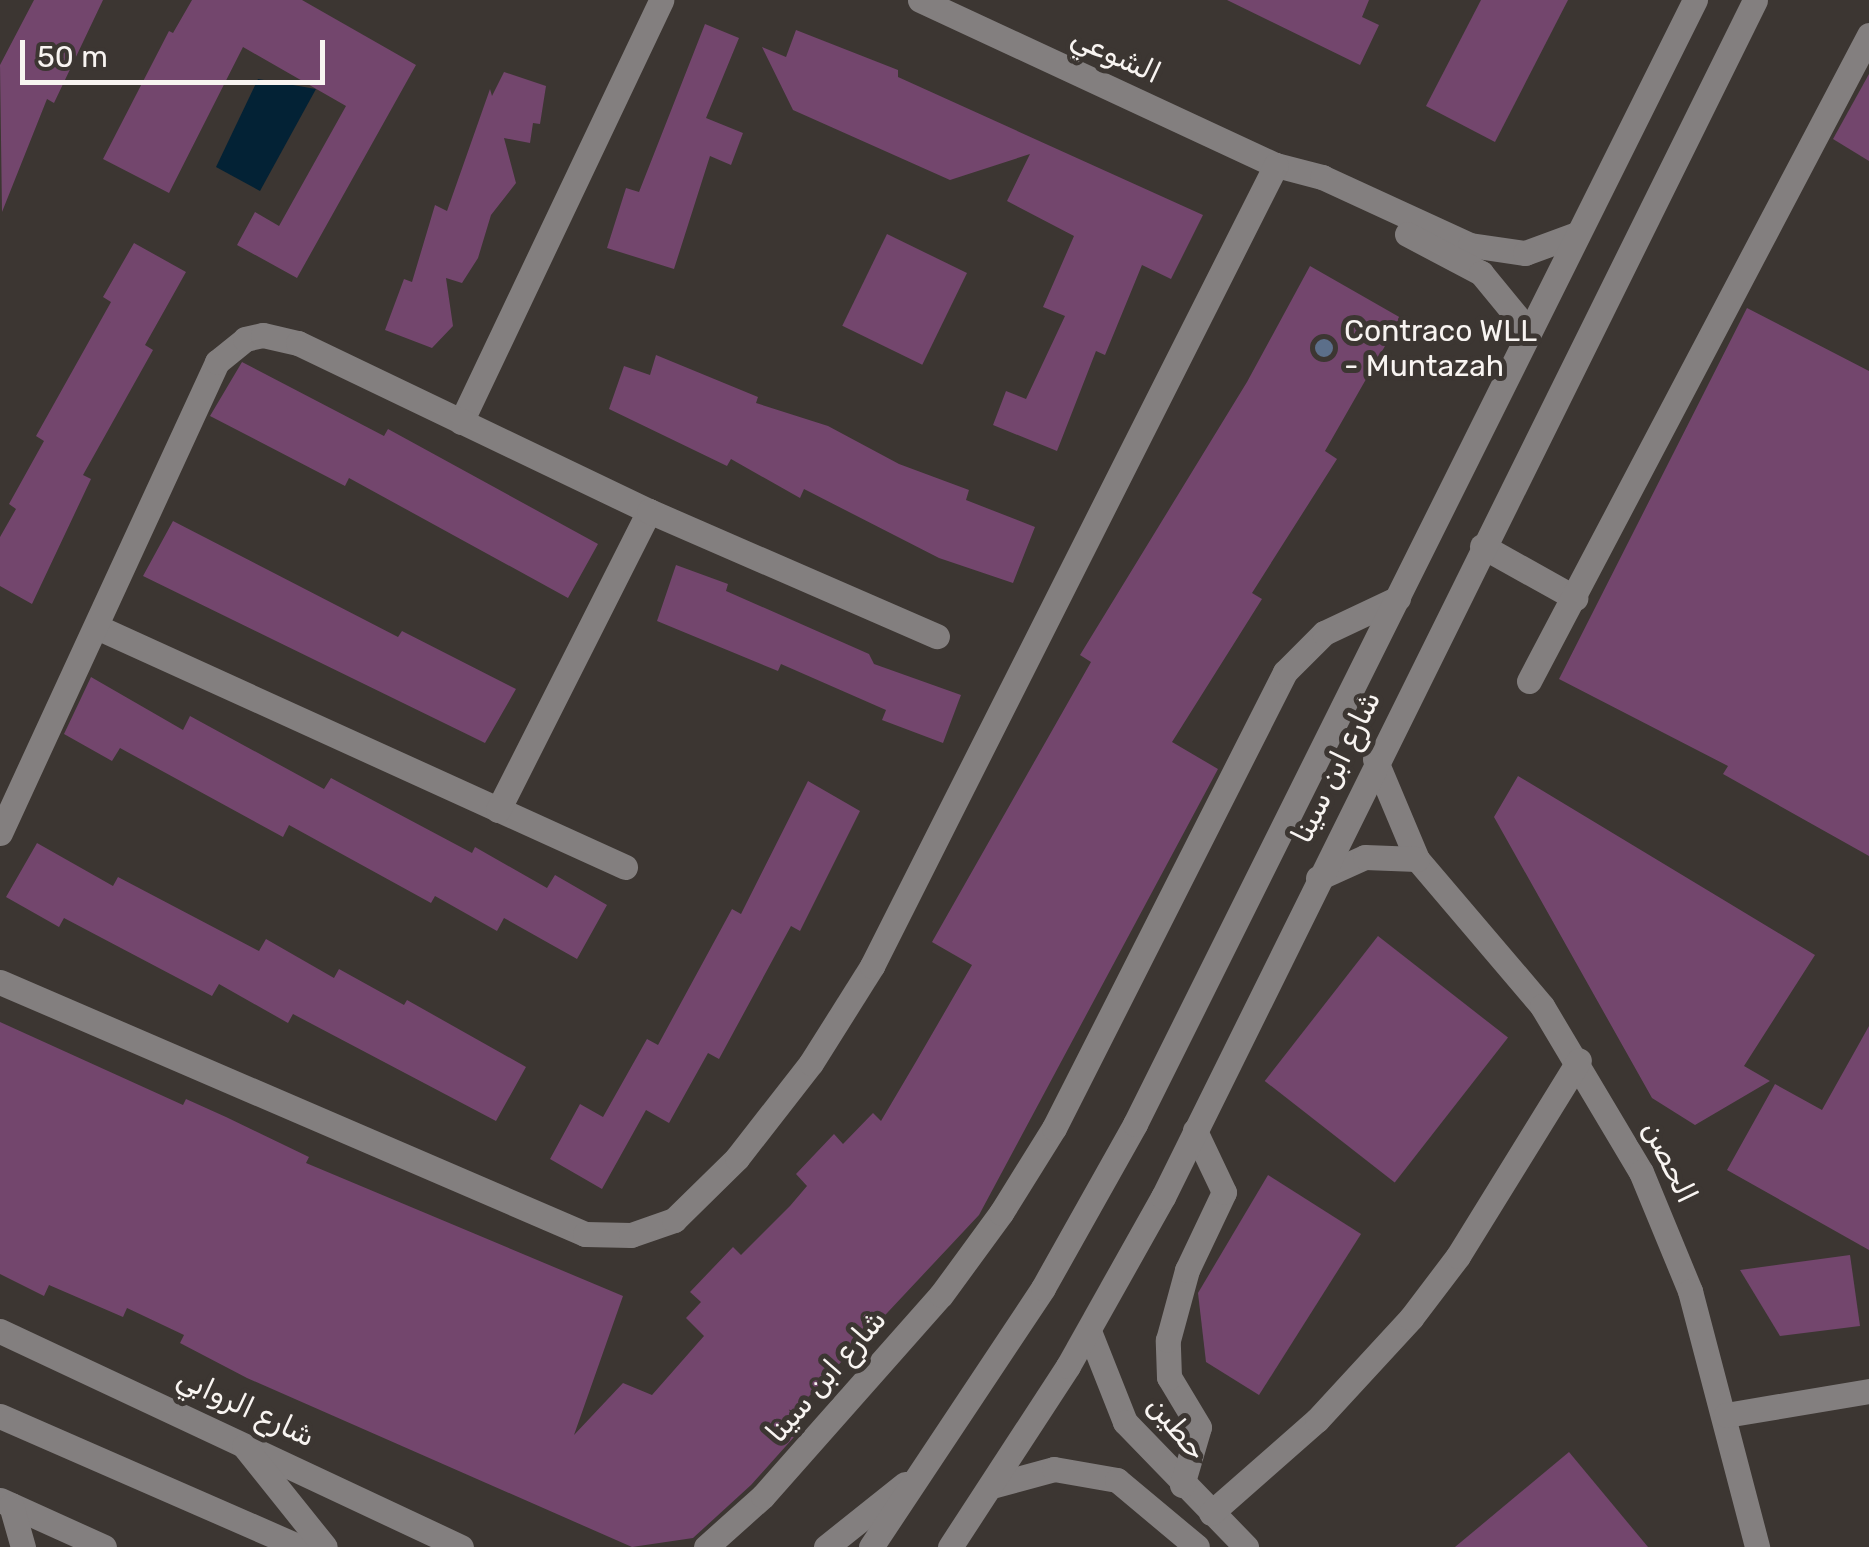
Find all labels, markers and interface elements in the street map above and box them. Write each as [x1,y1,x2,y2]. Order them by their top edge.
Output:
street label: الشوعي [1065,19,1167,91]
scale bar [25,20,330,82]
text: 50 m [37,39,108,75]
place label: Contraco WLL - Muntazah [1344,313,1538,384]
marker: Contraco WLL - Muntazah [1313,337,1335,359]
street label: شارع ابن سينا [1284,685,1388,849]
street label: الحصن [1635,1115,1705,1209]
street label: شارع ابن سينا [758,1302,894,1450]
street label: شارع الروابي [171,1359,321,1455]
street label: حطين [1140,1388,1214,1468]

